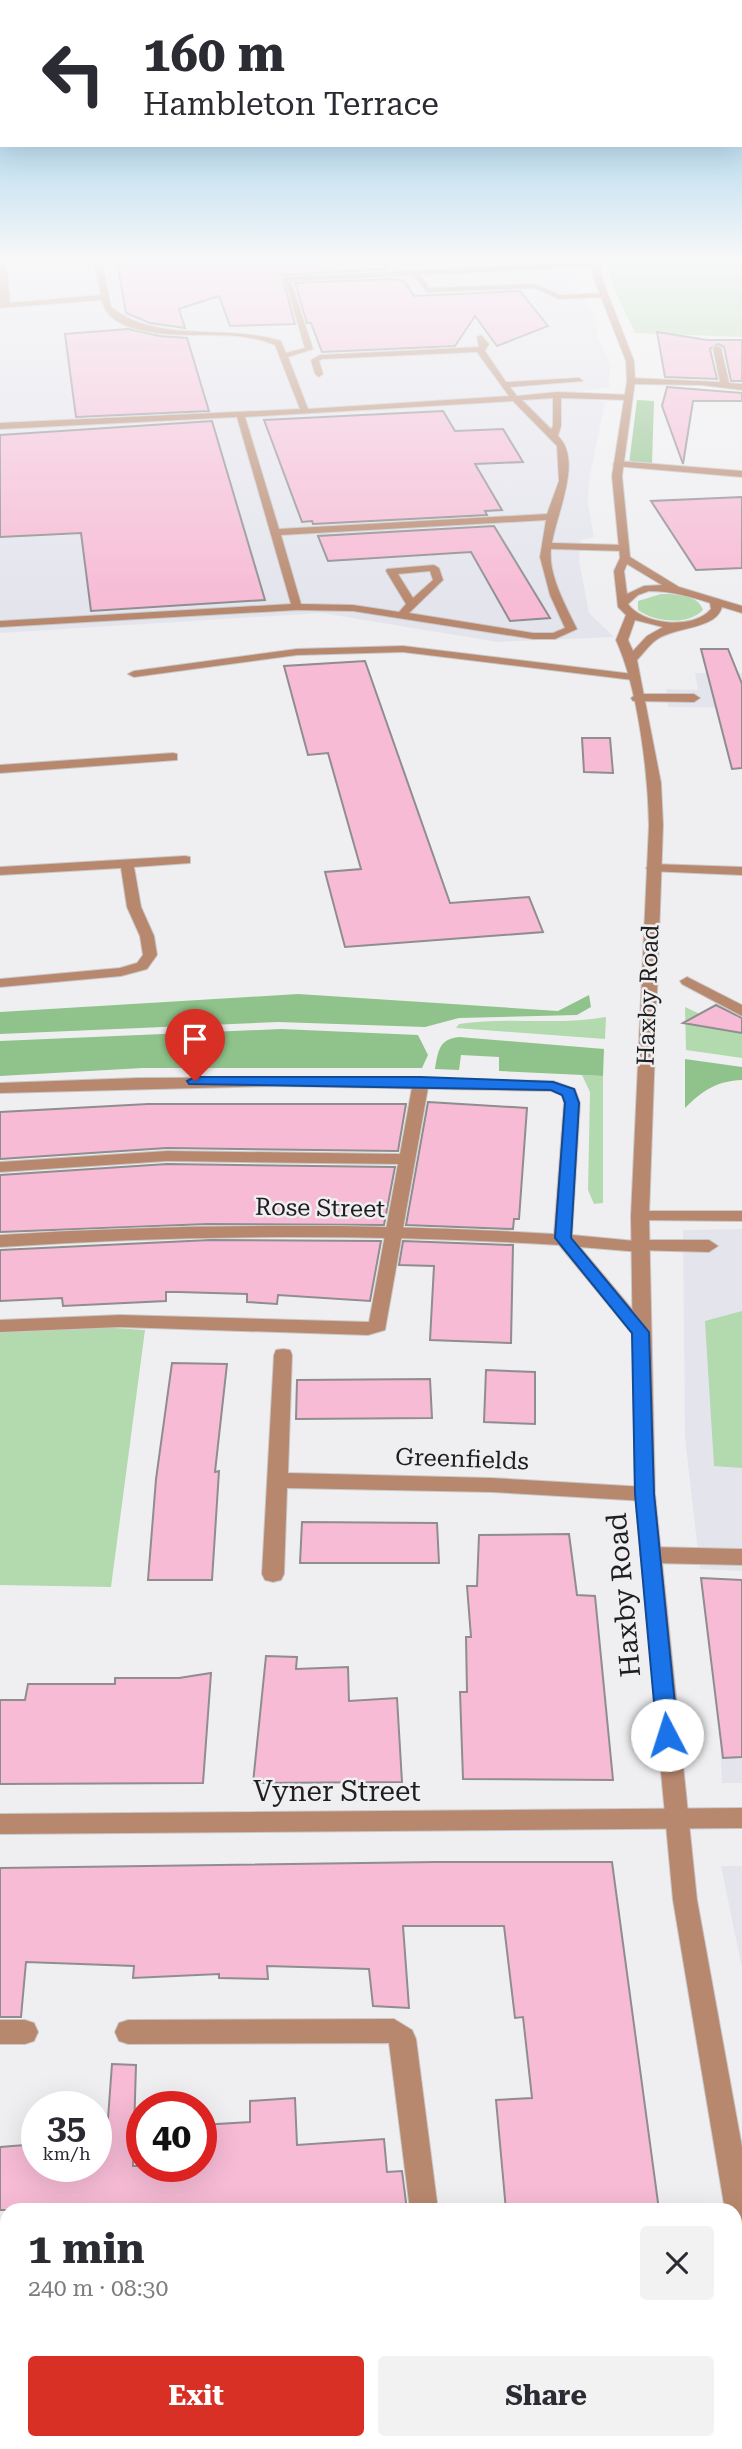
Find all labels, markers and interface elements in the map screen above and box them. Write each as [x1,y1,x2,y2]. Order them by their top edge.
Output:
text: 160 m [143,26,285,83]
icon: left [28,28,119,119]
text: Hambleton Terrace [143,85,439,123]
street label: Haxby Road [632,924,664,1066]
pin [165,1009,225,1081]
icon: arrive [176,1020,214,1058]
street label: Rose Street [255,1193,385,1223]
street label: Greenfields [395,1443,529,1475]
street label: Haxby Road [600,1511,647,1678]
position arrow [630,1698,704,1772]
street label: Vyner Street [253,1775,421,1808]
speed limit sign: 40 [126,2091,217,2182]
text: 35 [47,2107,86,2148]
text: km/h [42,2143,91,2164]
text: 1 min [28,2224,145,2273]
button: close [640,2226,714,2300]
text: 240 m · 08:30 [28,2275,168,2302]
button: Exit [28,2356,364,2436]
button: Share [378,2356,714,2436]

